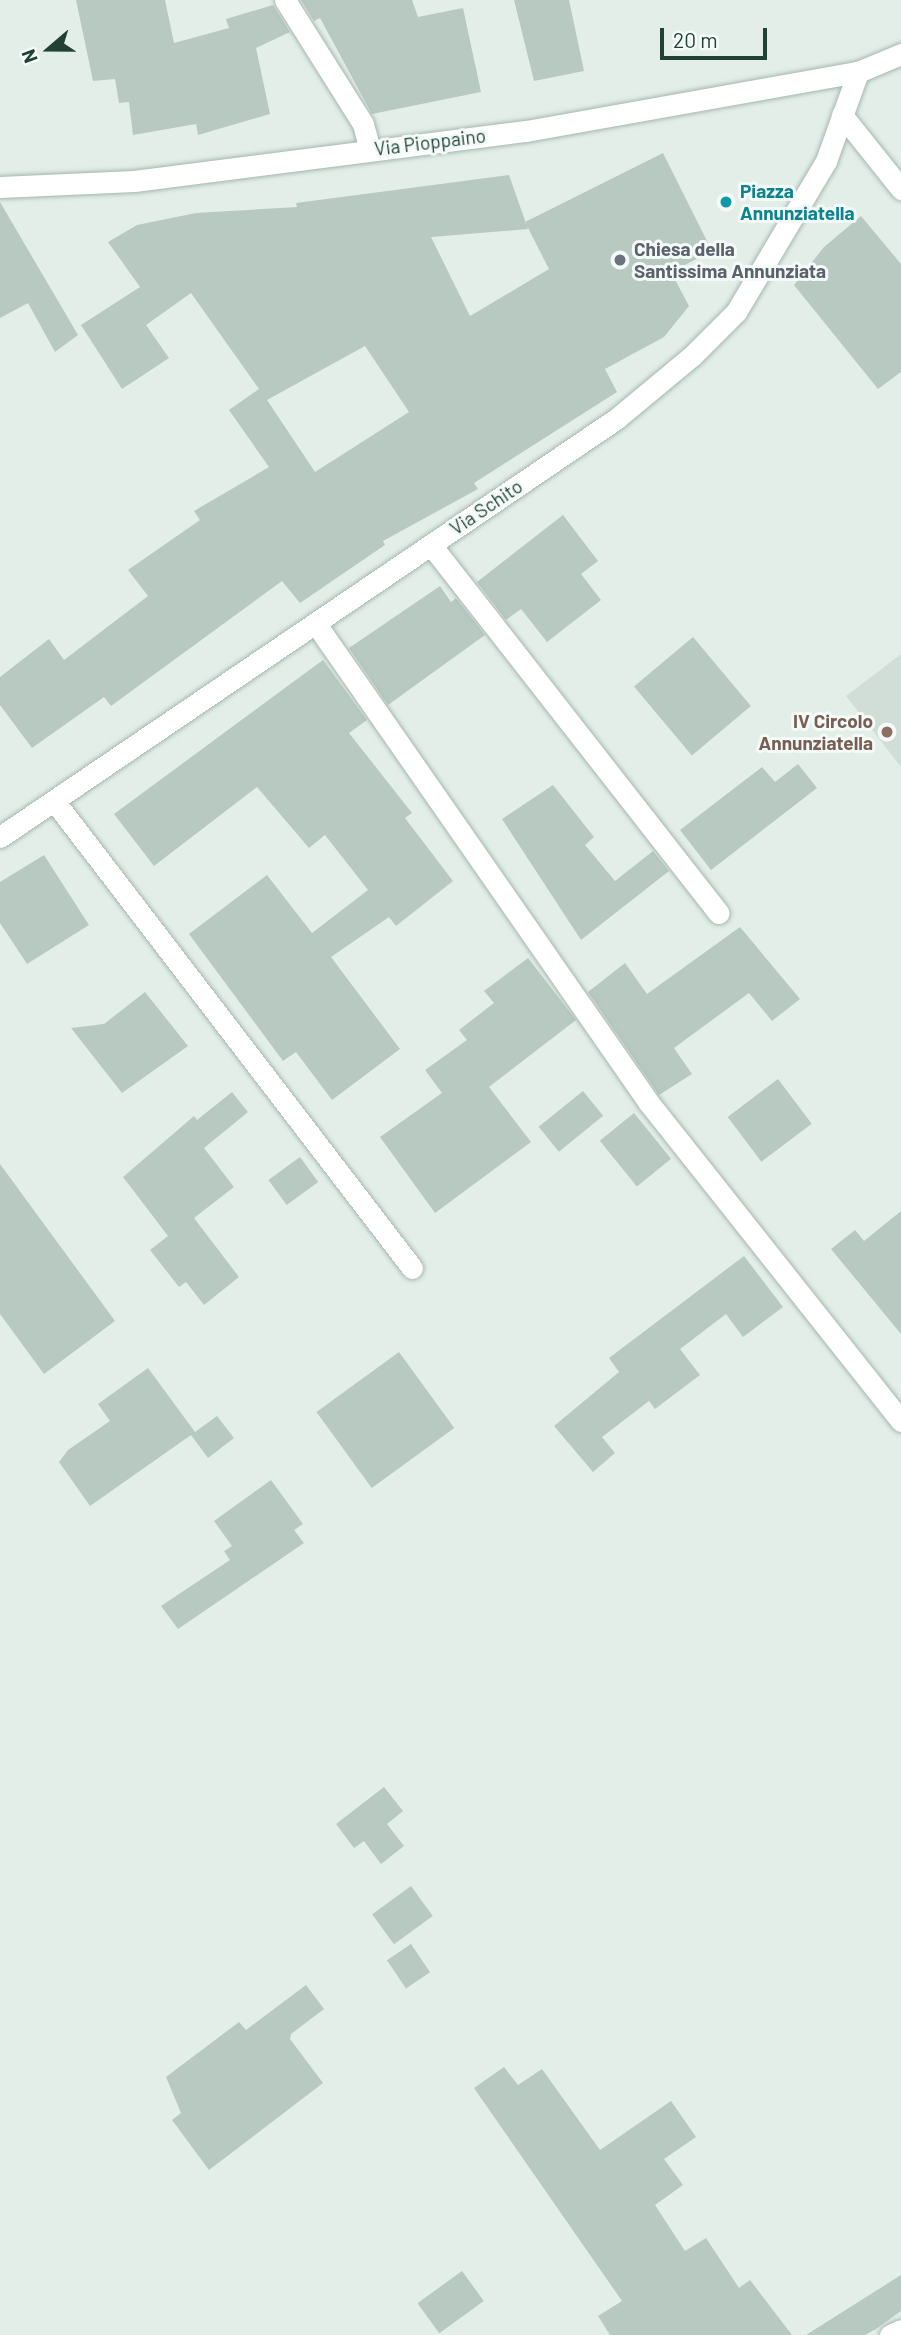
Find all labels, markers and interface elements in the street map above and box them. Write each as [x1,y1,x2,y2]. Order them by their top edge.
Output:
north arrow [14,14,84,84]
scale bar [663,14,770,58]
text: 20 m [673,27,718,52]
text: N [16,46,42,66]
street label: Via Pioppaino [373,124,487,160]
place label: Piazza Annunziatella [740,180,854,224]
marker: Piazza Annunziatella [718,194,734,210]
place label: Chiesa della Santissima Annunziata [634,238,826,282]
marker: Chiesa della Santissima Annunziata [612,252,628,268]
street label: Via Schito [445,474,527,540]
place label: IV Circolo Annunziatella [759,710,873,754]
marker: IV Circolo Annunziatella [879,724,895,740]

